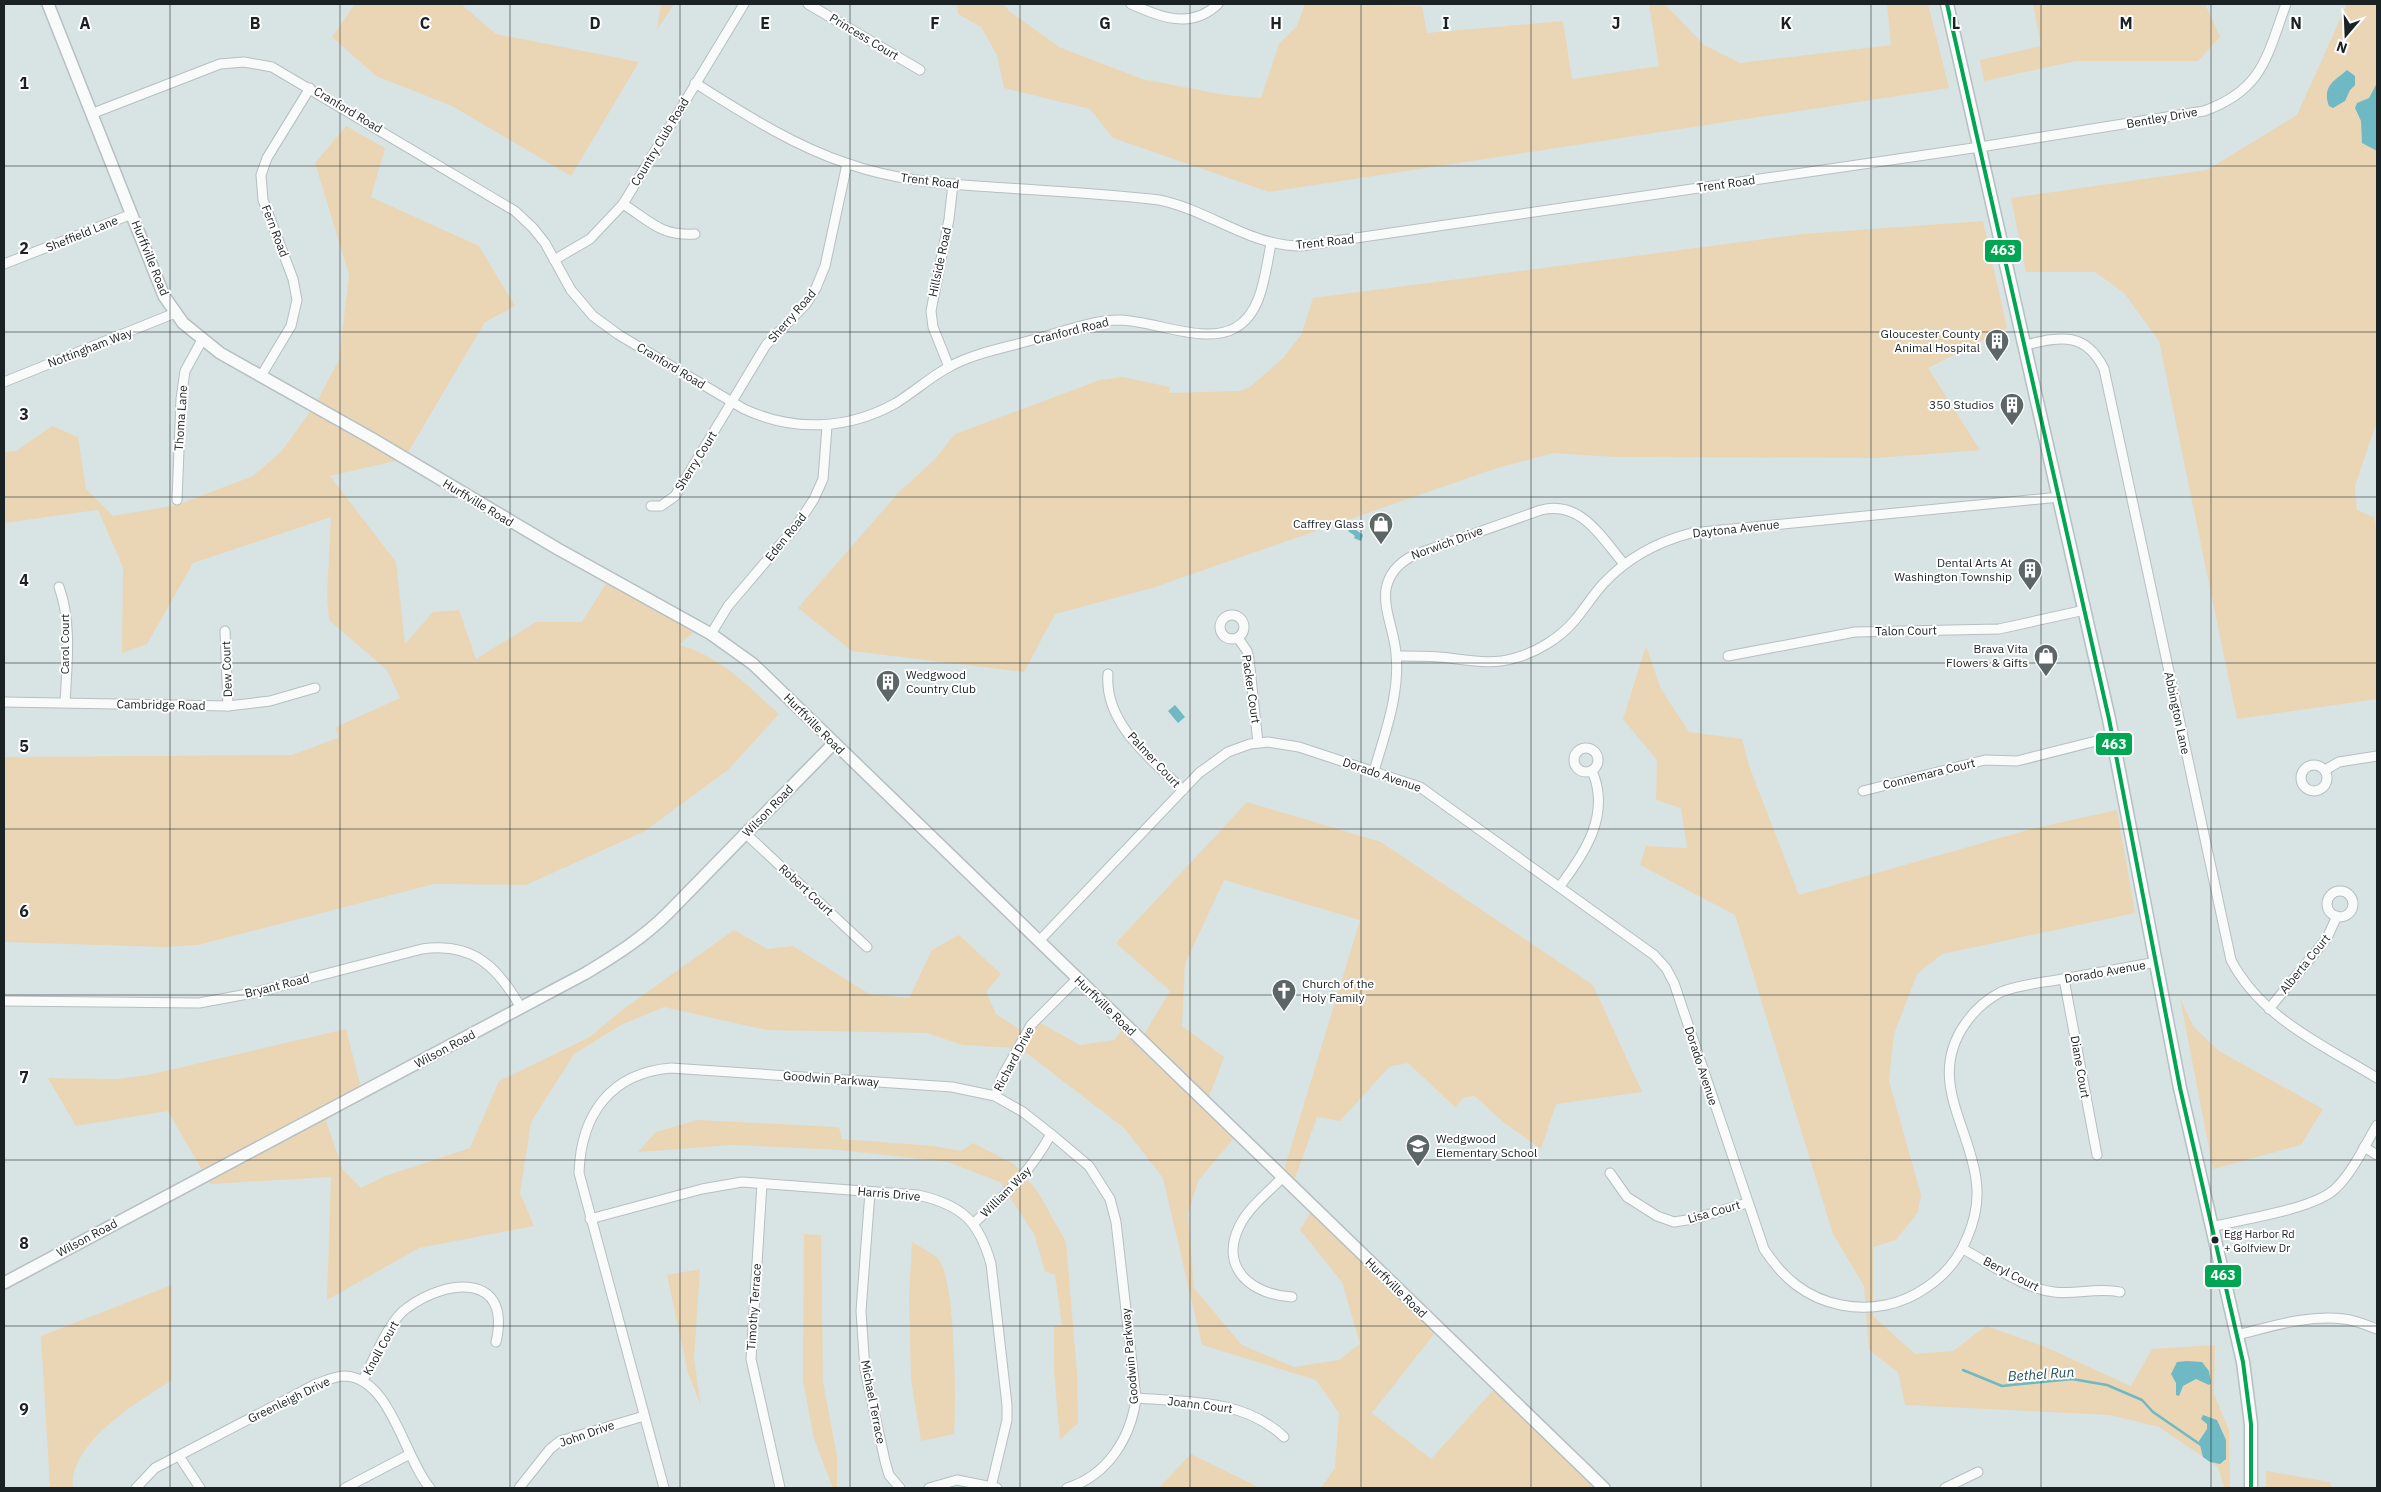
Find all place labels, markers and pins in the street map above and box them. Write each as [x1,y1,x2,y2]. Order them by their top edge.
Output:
place label: Gloucester County Animal Hospital [1881,326,1980,355]
building icon: Gloucester County Animal Hospital [1984,328,2010,362]
building icon: 350 Studios [1999,392,2025,426]
place label: 350 Studios [1929,397,1994,412]
shop icon: Caffrey Glass [1368,511,1394,545]
place label: Caffrey Glass [1293,516,1364,531]
place label: Dental Arts At Washington Township [1894,555,2012,584]
building icon: Dental Arts At Washington Township [2017,557,2043,591]
place label: Brava Vita Flowers & Gifts [1946,641,2029,670]
shop icon: Brava Vita Flowers & Gifts [2033,643,2059,677]
place label: Wedgwood Country Club [906,667,976,696]
building icon: Wedgwood Country Club [875,669,901,703]
place label: Church of the Holy Family [1302,976,1375,1005]
church icon: Church of the Holy Family [1271,978,1297,1012]
place label: Wedgwood Elementary School [1436,1131,1537,1160]
school or university icon: Wedgwood Elementary School [1405,1133,1431,1167]
place label: Egg Harbor Rd + Golfview Dr [2224,1227,2295,1255]
marker: Egg Harbor Rd + Golfview Dr [2210,1235,2220,1245]

